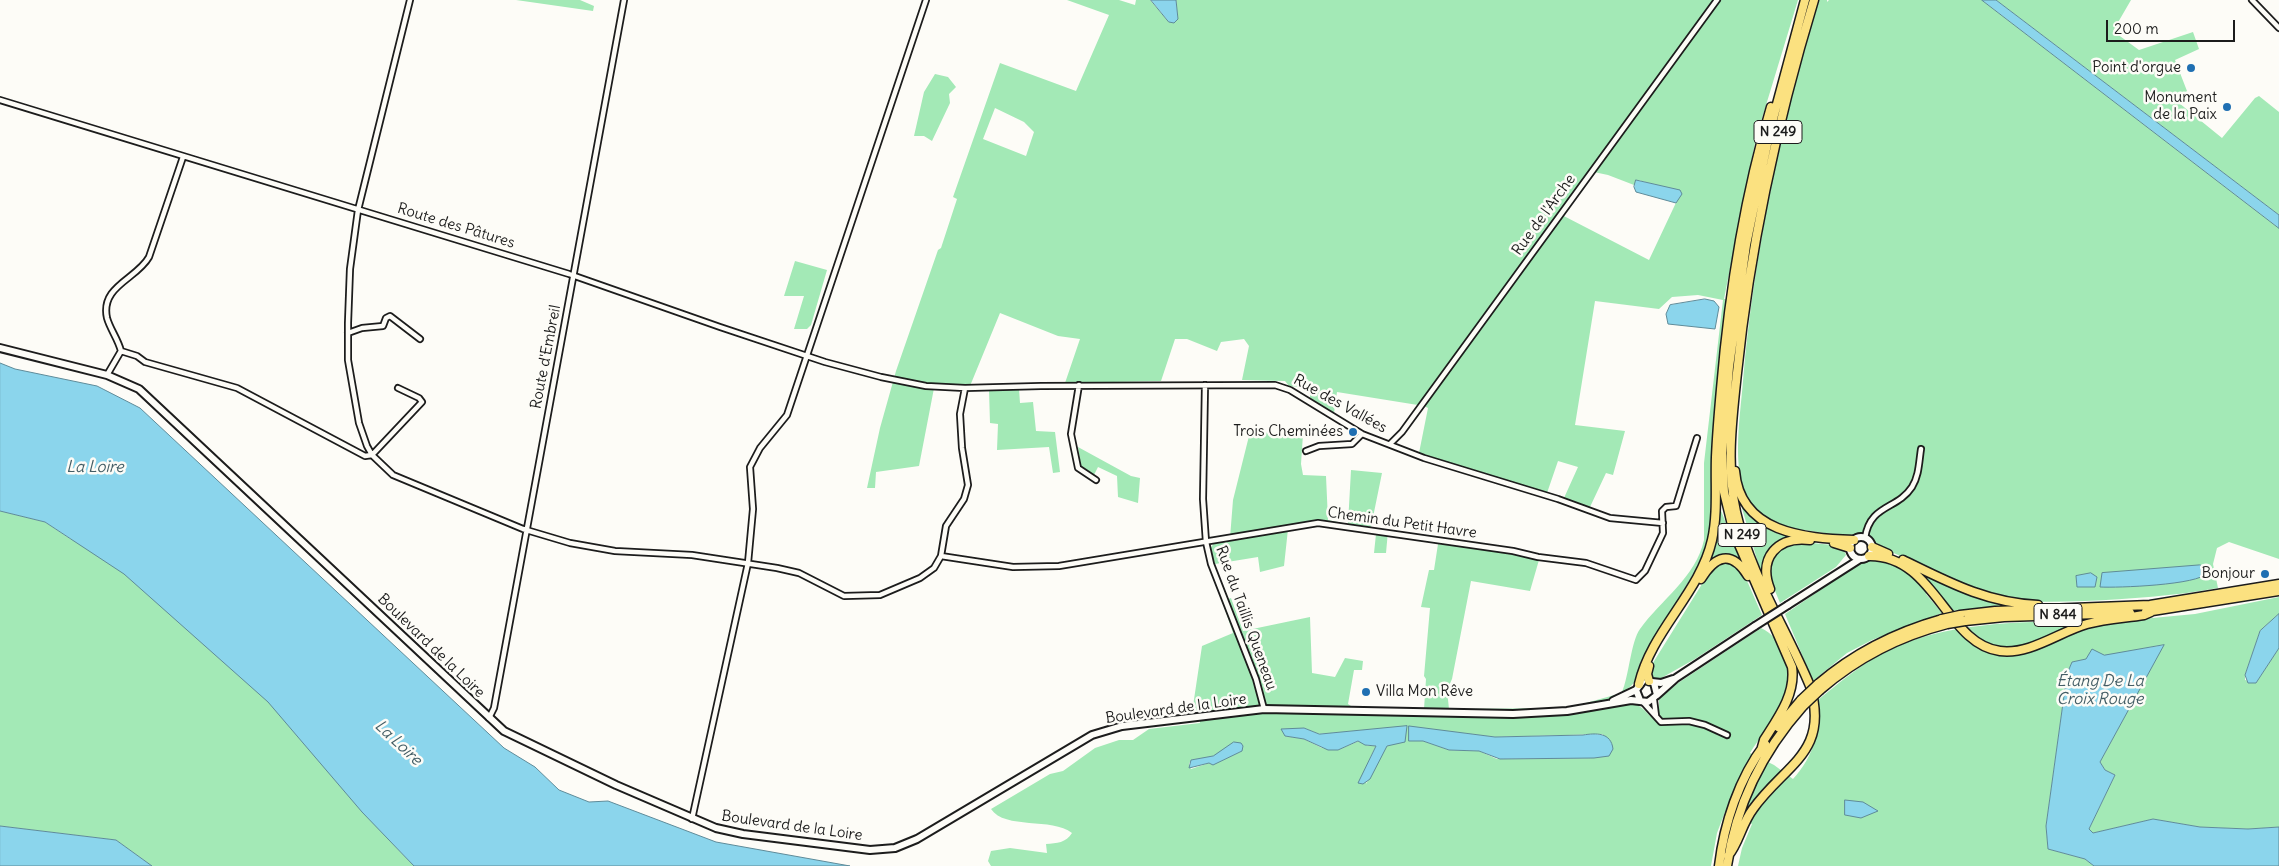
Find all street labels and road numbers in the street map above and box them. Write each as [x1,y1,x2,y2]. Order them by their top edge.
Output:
road number: N 249 [1754,120,1802,144]
street label: Rue de l'Arche [1509,171,1579,259]
street label: Route des Pâtures [395,200,517,252]
street label: Route d'Embreil [527,304,565,410]
street label: Rue des Vallées [1290,371,1390,437]
street label: Chemin du Petit Havre [1326,504,1478,542]
road number: N 249 [1718,524,1766,546]
street label: Rue du Taillis Queneau [1211,543,1281,693]
street label: Boulevard de la Loire [374,590,488,702]
road number: N 844 [2034,604,2082,626]
street label: Boulevard de la Loire [1104,690,1248,728]
street label: Boulevard de la Loire [720,807,864,845]

